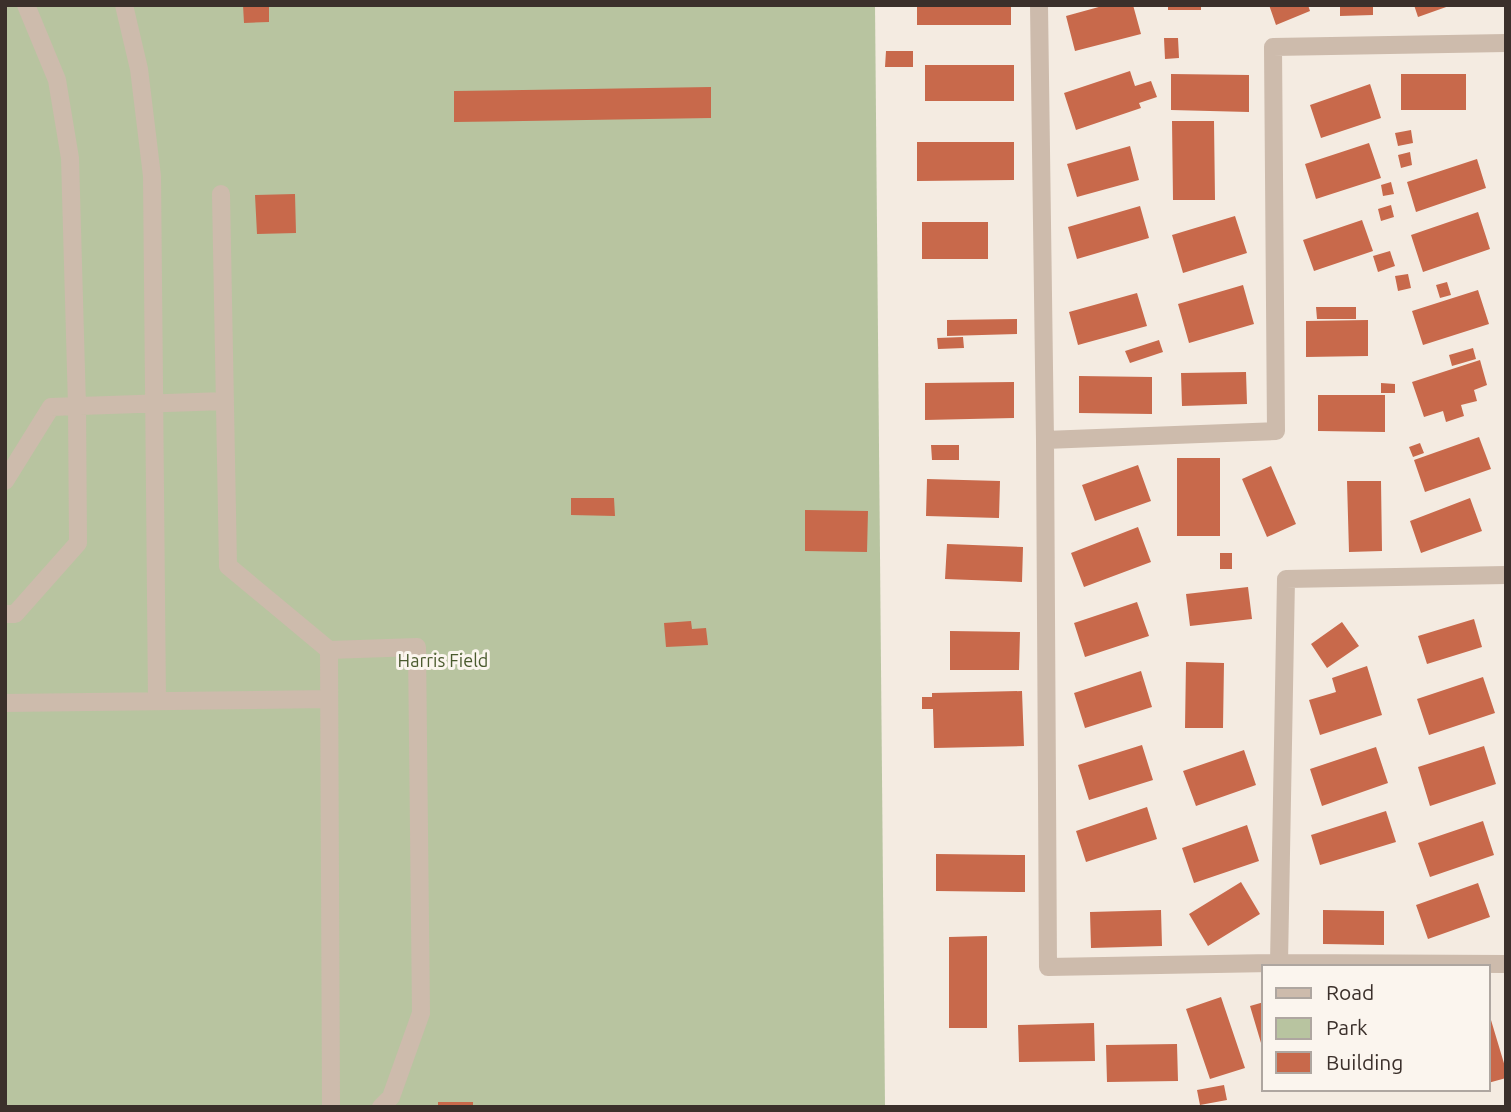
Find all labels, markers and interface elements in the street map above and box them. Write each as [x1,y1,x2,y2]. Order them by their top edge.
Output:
park label: Harris Field [398,650,488,670]
legend [1262,965,1490,1091]
text: Road [1326,980,1374,1004]
text: Park [1326,1015,1368,1039]
text: Building [1326,1050,1403,1074]

